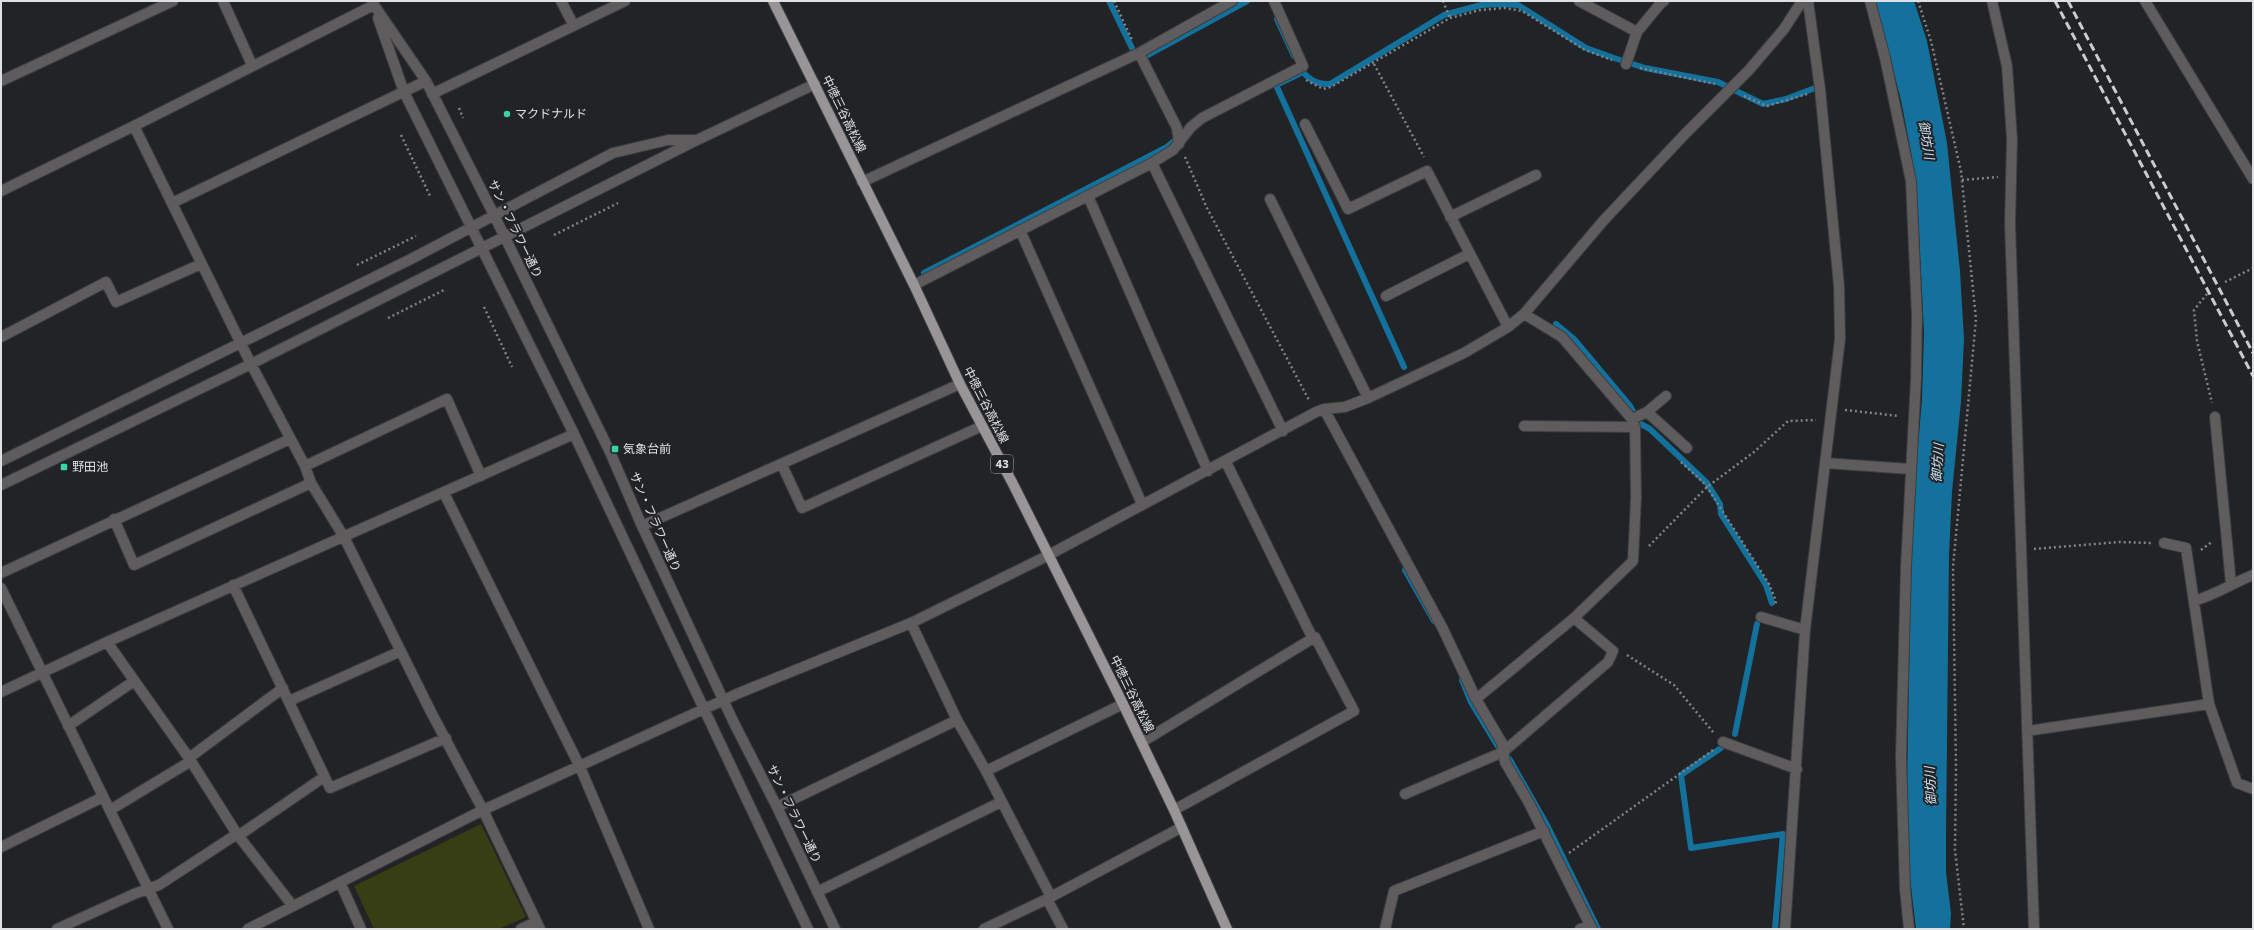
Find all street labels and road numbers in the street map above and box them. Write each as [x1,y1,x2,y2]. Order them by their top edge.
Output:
street label: 中徳三谷高松線 [820,73,870,154]
street label: サン・フラワー通り [486,177,546,280]
street label: 中徳三谷高松線 [962,364,1012,445]
road number: 43 [991,455,1013,473]
street label: サン・フラワー通り [628,469,684,574]
street label: 中徳三谷高松線 [1108,653,1158,734]
street label: サン・フラワー通り [765,762,825,865]

